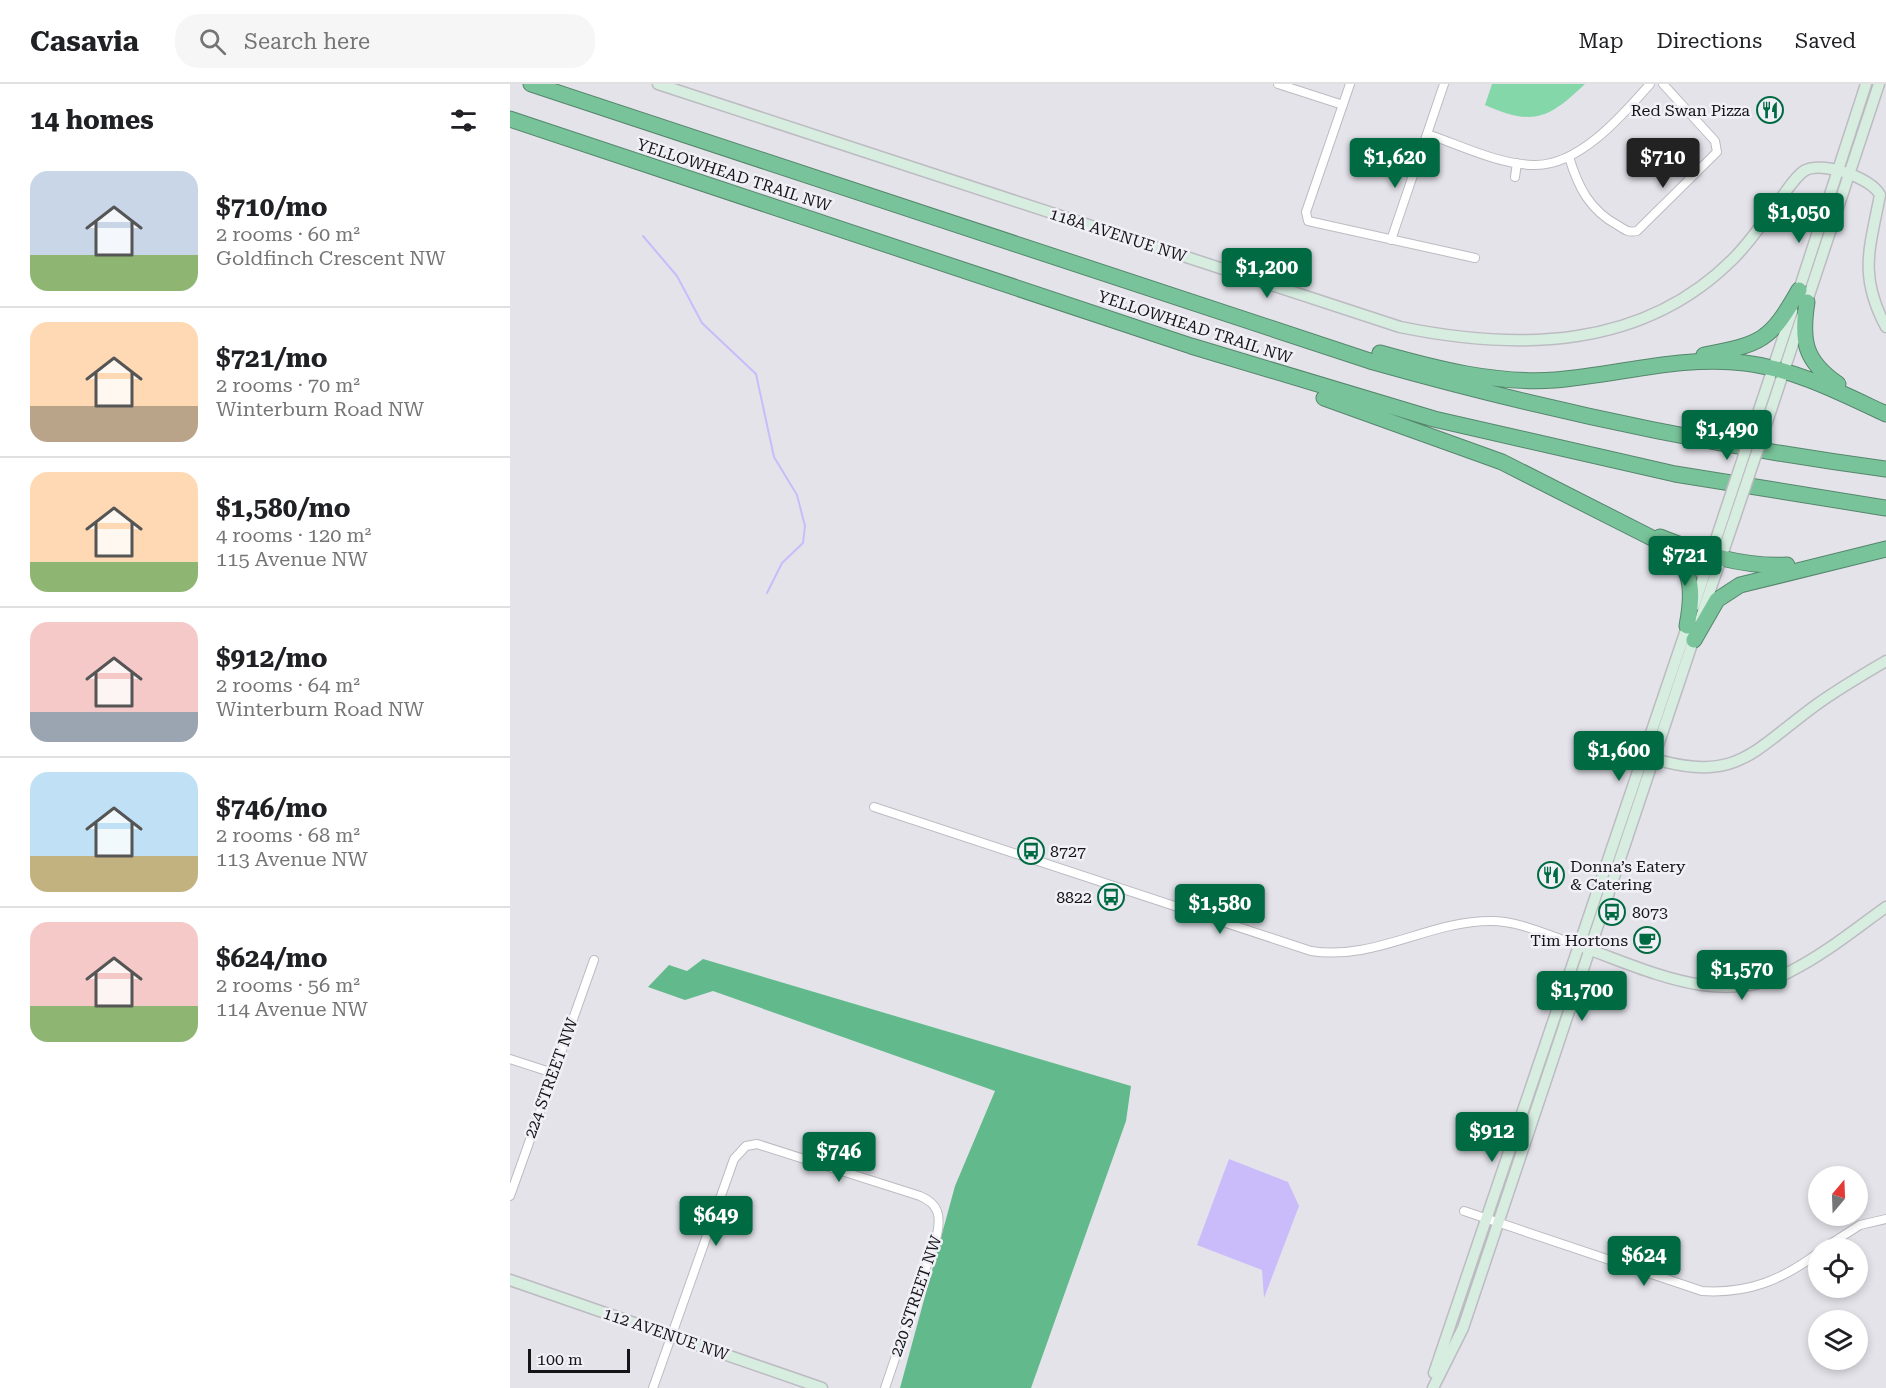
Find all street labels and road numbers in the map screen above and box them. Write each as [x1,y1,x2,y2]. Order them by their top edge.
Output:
street label: YELLOWHEAD TRAIL NW [635,135,834,216]
street label: 118A AVENUE NW [1047,204,1190,266]
street label: YELLOWHEAD TRAIL NW [1096,287,1295,368]
street label: 224 STREET NW [520,1015,582,1141]
street label: 220 STREET NW [886,1232,946,1359]
street label: 112 AVENUE NW [601,1304,732,1365]

